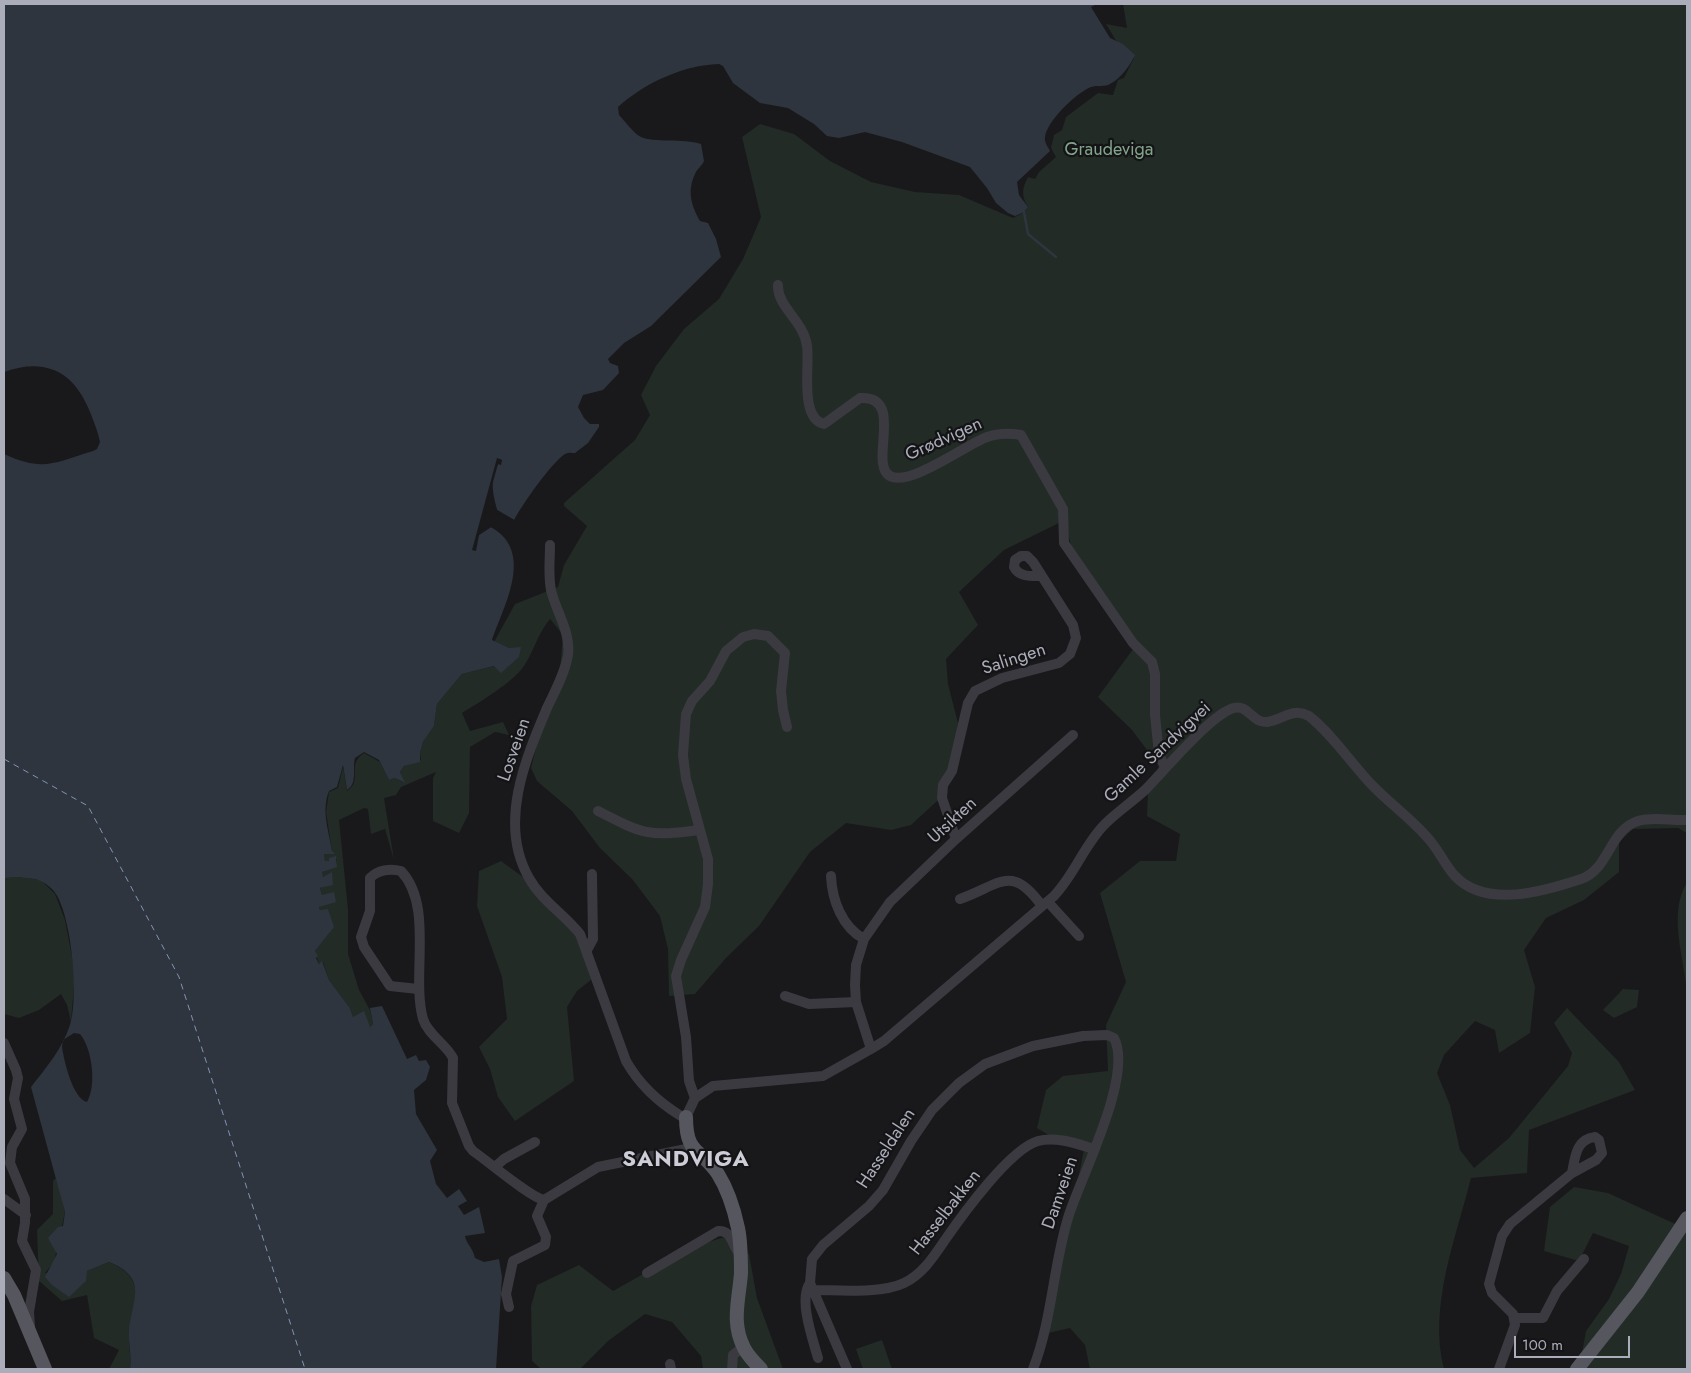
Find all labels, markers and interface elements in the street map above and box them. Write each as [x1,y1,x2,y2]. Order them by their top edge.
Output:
park label: Graudeviga [1064,140,1154,162]
street label: Grødvigen [902,413,986,467]
street label: Salingen [979,640,1049,680]
street label: Gamle Sandvigvei [1100,698,1216,808]
street label: Losveien [494,716,536,784]
street label: Utsikten [924,793,982,849]
street label: Hasseldalen [853,1105,921,1193]
district label: SANDVIGA [621,1148,751,1174]
street label: Damveien [1039,1154,1083,1232]
street label: Hasselbakken [906,1166,986,1260]
scale bar [1516,1326,1632,1358]
text: 100 m [1522,1334,1563,1356]

